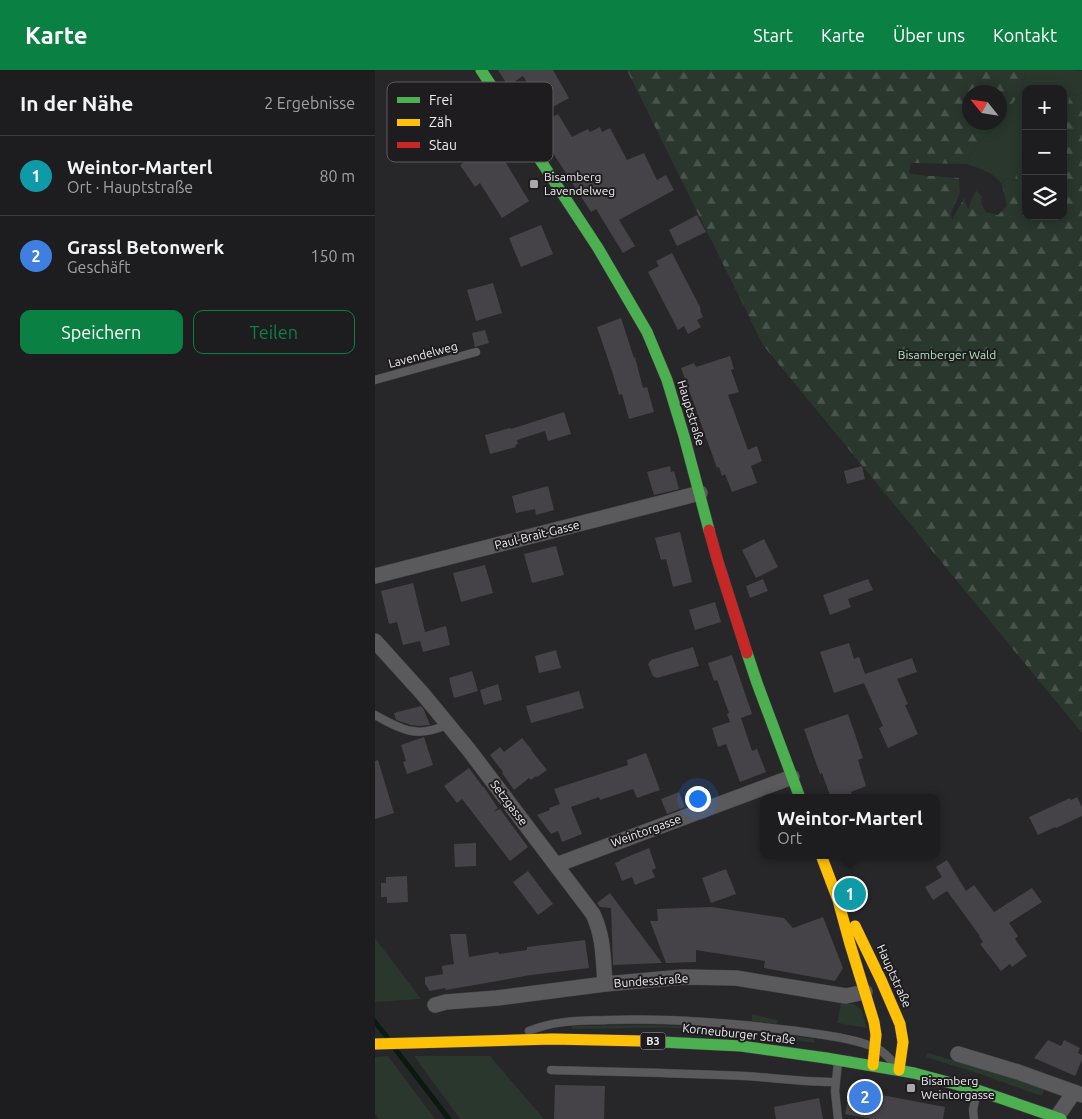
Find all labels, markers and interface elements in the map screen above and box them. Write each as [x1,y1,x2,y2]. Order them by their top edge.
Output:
text: Karte [25,22,87,49]
text: Start [753,25,793,45]
text: Karte [821,25,865,45]
text: Über uns [893,25,965,45]
text: Kontakt [993,25,1057,45]
legend [387,82,553,162]
north arrow [962,85,1007,130]
map controls [1022,85,1067,220]
button: + [1022,85,1067,130]
text: In der Nähe [20,91,133,115]
text: Frei [429,92,453,108]
text: 2 Ergebnisse [264,94,355,112]
text: Zäh [429,114,452,130]
button: − [1022,130,1067,175]
text: Stau [429,137,457,153]
text: Weintor-Marterl [67,156,212,178]
text: 1 [31,167,41,185]
text: 80 m [319,167,355,185]
place label: Bisamberg Lavendelweg [544,170,615,197]
button: layers [1022,175,1067,220]
text: Ort · Hauptstraße [67,178,193,196]
marker: Bisamberg Lavendelweg [528,178,540,190]
text: Grassl Betonwerk [67,236,224,258]
text: 2 [31,247,41,265]
text: 150 m [310,247,355,265]
text: Geschäft [67,258,131,276]
button: Speichern [20,310,183,354]
button: Teilen [193,310,355,354]
street label: Lavendelweg [387,339,459,370]
park label: Bisamberger Wald [898,348,996,361]
street label: Hauptstraße [675,379,708,447]
street label: Paul-Brait-Gasse [493,518,581,551]
street label: Setzgasse [488,778,531,828]
your location [685,786,711,812]
popup [760,794,940,859]
text: Weintor-Marterl [777,807,923,829]
street label: Weintorgasse [609,812,683,849]
text: Ort [777,829,802,847]
pin: 1 [834,875,866,913]
street label: Hauptstraße [875,942,914,1009]
street label: Bundesstraße [613,971,689,990]
street label: Korneuburger Straße [682,1021,796,1046]
road number: B3 [641,1032,665,1049]
place label: Bisamberg Weintorgasse [921,1074,995,1101]
pin: 2 [849,1078,881,1116]
marker: Bisamberg Weintorgasse [905,1082,917,1094]

